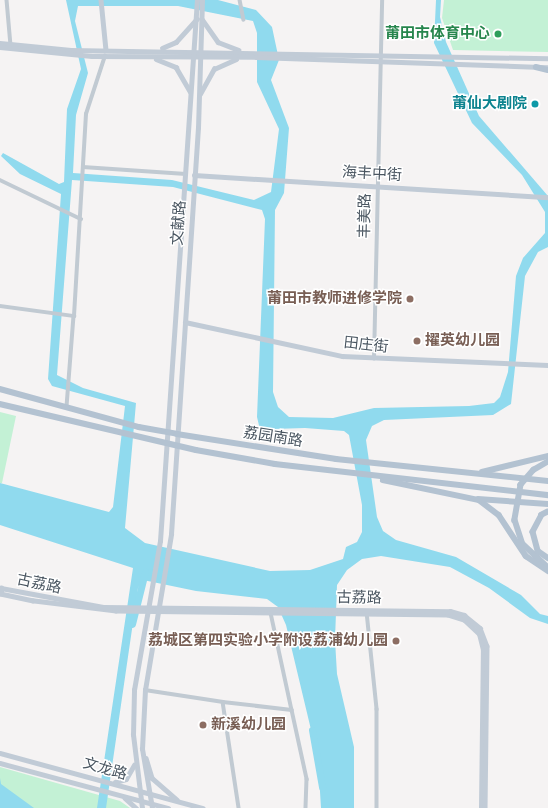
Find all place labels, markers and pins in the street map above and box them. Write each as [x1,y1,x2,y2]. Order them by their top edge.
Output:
place label: 莆田市体育中心 [385,25,490,43]
marker: 莆田市体育中心 [493,29,503,39]
place label: 莆仙大剧院 [452,95,527,113]
marker: 莆仙大剧院 [530,99,540,109]
place label: 莆田市教师进修学院 [267,290,402,308]
marker: 莆田市教师进修学院 [405,294,415,304]
place label: 擢英幼儿园 [425,332,500,350]
marker: 擢英幼儿园 [412,336,422,346]
place label: 荔城区第四实验小学附设荔浦幼儿园 [148,632,388,650]
marker: 荔城区第四实验小学附设荔浦幼儿园 [391,636,401,646]
place label: 新溪幼儿园 [211,716,286,734]
marker: 新溪幼儿园 [198,720,208,730]

